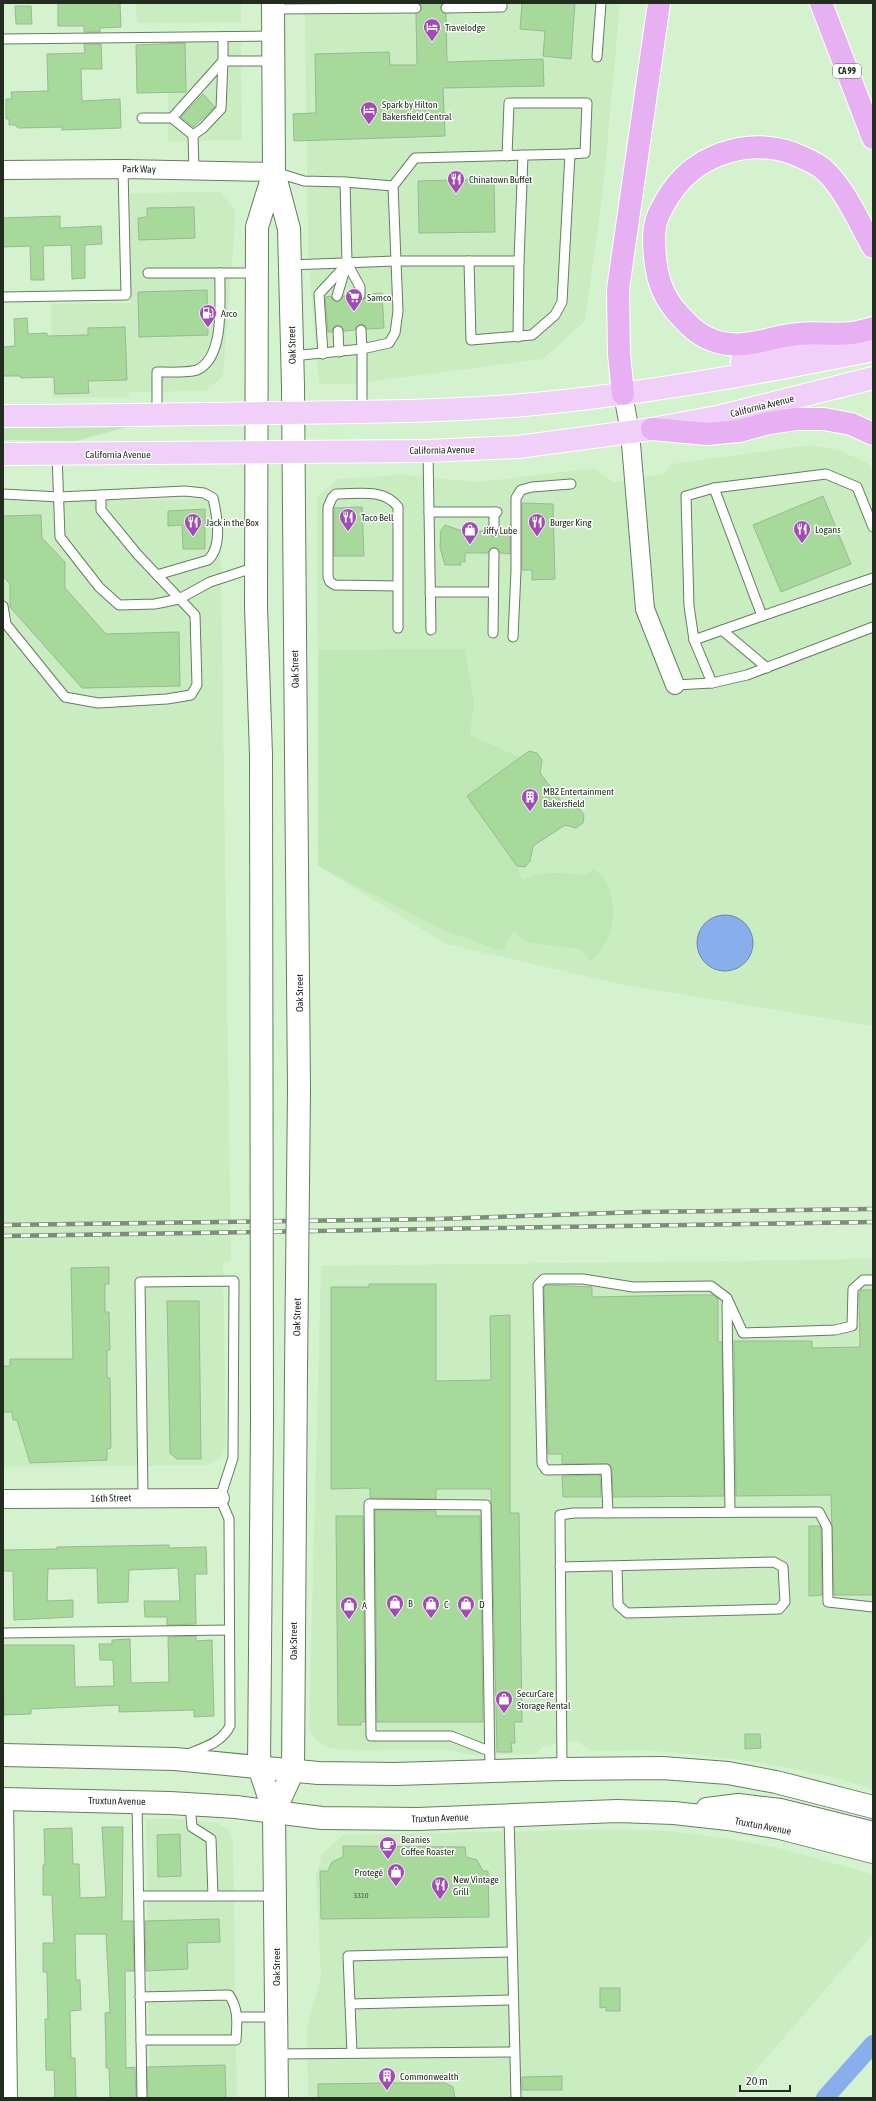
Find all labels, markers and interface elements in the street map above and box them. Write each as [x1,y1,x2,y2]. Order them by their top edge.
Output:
hotel icon: Travelodge [422,17,442,42]
place label: Travelodge [445,22,486,33]
road number: CA 99 [833,64,861,78]
place label: Spark by Hilton Bakersfield Central [382,99,452,122]
hotel icon: Spark by Hilton Bakersfield Central [359,100,379,125]
street label: Park Way [122,163,156,175]
restaurant icon: Chinatown Buffet [446,169,466,194]
place label: Chinatown Buffet [469,174,532,185]
supermarket icon: Samco [344,287,364,312]
place label: Samco [367,292,392,303]
fuel station icon: Arco [198,303,218,328]
place label: Arco [221,308,238,319]
street label: Oak Street [286,326,298,364]
street label: California Avenue [729,393,795,419]
street label: California Avenue [409,444,475,456]
street label: California Avenue [85,449,151,460]
restaurant icon: Taco Bell [338,507,358,532]
restaurant icon: Jack in the Box [183,512,203,537]
place label: Taco Bell [361,512,394,523]
restaurant icon: Burger King [527,512,547,537]
place label: Jack in the Box [206,517,259,528]
place label: Burger King [550,517,592,528]
restaurant icon: Logans [792,519,812,544]
shop icon: Jiffy Lube [460,520,480,545]
place label: Logans [815,524,841,535]
place label: Jiffy Lube [483,525,518,536]
street label: Oak Street [289,650,301,688]
place label: MB2 Entertainment Bakersfield [543,786,614,809]
building icon: MB2 Entertainment Bakersfield [520,787,540,812]
street label: Oak Street [294,974,305,1012]
street label: Oak Street [291,1298,303,1336]
street label: 16th Street [91,1492,131,1504]
shop icon: B [385,1593,405,1618]
shop icon: C [421,1594,441,1619]
shop icon: D [456,1594,476,1619]
shop icon: A [339,1595,359,1620]
place label: B [408,1598,413,1609]
place label: C [444,1599,449,1610]
place label: D [479,1599,485,1610]
place label: A [362,1600,367,1611]
street label: Oak Street [288,1622,299,1660]
place label: SecurCare Storage Rental [517,1688,571,1711]
shop icon: SecurCare Storage Rental [494,1689,514,1714]
street label: Truxtun Avenue [88,1795,146,1807]
street label: Truxtun Avenue [411,1811,469,1824]
street label: Truxtun Avenue [734,1815,793,1837]
place label: Beanies Coffee Roaster [401,1834,455,1857]
cafe icon: Beanies Coffee Roaster [378,1835,398,1860]
shop icon: Protegé [386,1862,406,1887]
place label: Protegé [354,1867,383,1878]
place label: New Vintage Grill [453,1874,499,1897]
restaurant icon: New Vintage Grill [430,1875,450,1900]
house number: 3310 [353,1891,369,1900]
street label: Oak Street [271,1948,282,1986]
building icon: Commonwealth [377,2066,397,2091]
scale bar [740,2067,790,2093]
place label: Commonwealth [400,2071,459,2082]
text: 20 m [746,2074,768,2088]

